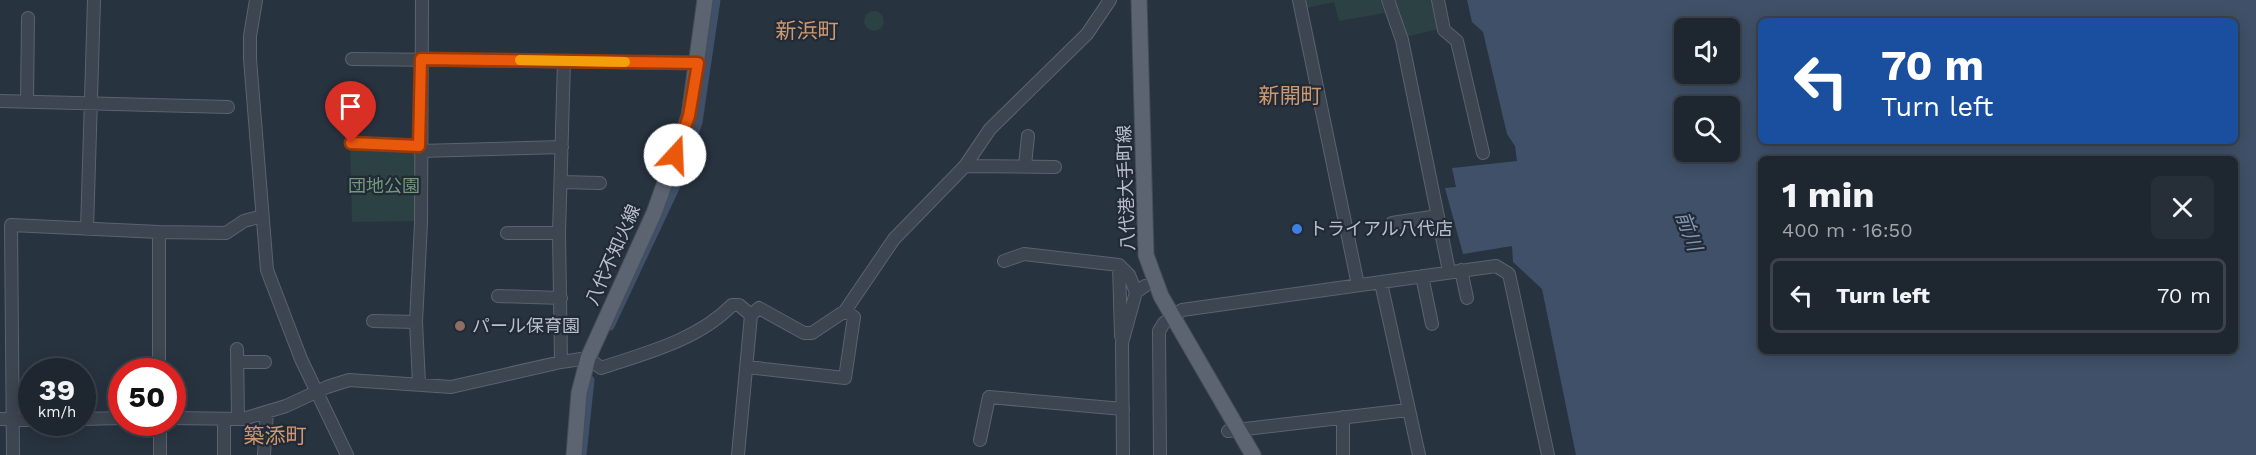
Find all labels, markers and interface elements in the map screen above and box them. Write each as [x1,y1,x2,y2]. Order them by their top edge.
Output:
district label: 新浜町 [776,18,839,43]
map controls [1674,18,1740,162]
button: sound [1674,18,1740,84]
text: 70 m [1881,41,1984,90]
icon: left [1782,42,1860,120]
pin [325,81,376,143]
district label: 新開町 [1259,83,1322,108]
icon: arrive [334,90,367,123]
text: Turn left [1881,91,1993,123]
button: search [1674,96,1740,162]
position arrow [643,123,707,187]
street label: 八代港大手町線 [1113,125,1138,251]
text: 1 min [1782,174,1874,216]
park label: 団地公園 [348,175,420,196]
button: close [2151,176,2214,239]
street label: 八代不知火線 [581,201,644,308]
water label: 前川 [1671,208,1708,256]
place label: トライアル八代店 [1309,218,1453,239]
text: 400 m · 16:50 [1782,218,1913,242]
marker: トライアル八代店 [1290,222,1304,236]
icon: left [1785,279,1818,312]
text: Turn left [1836,283,1930,308]
text: 70 m [2157,283,2211,308]
place label: パール保育園 [472,315,580,336]
marker: パール保育園 [453,319,467,333]
speed limit sign: 50 [108,358,186,436]
text: 39 [39,372,75,407]
text: km/h [38,403,76,421]
district label: 築添町 [244,423,307,448]

